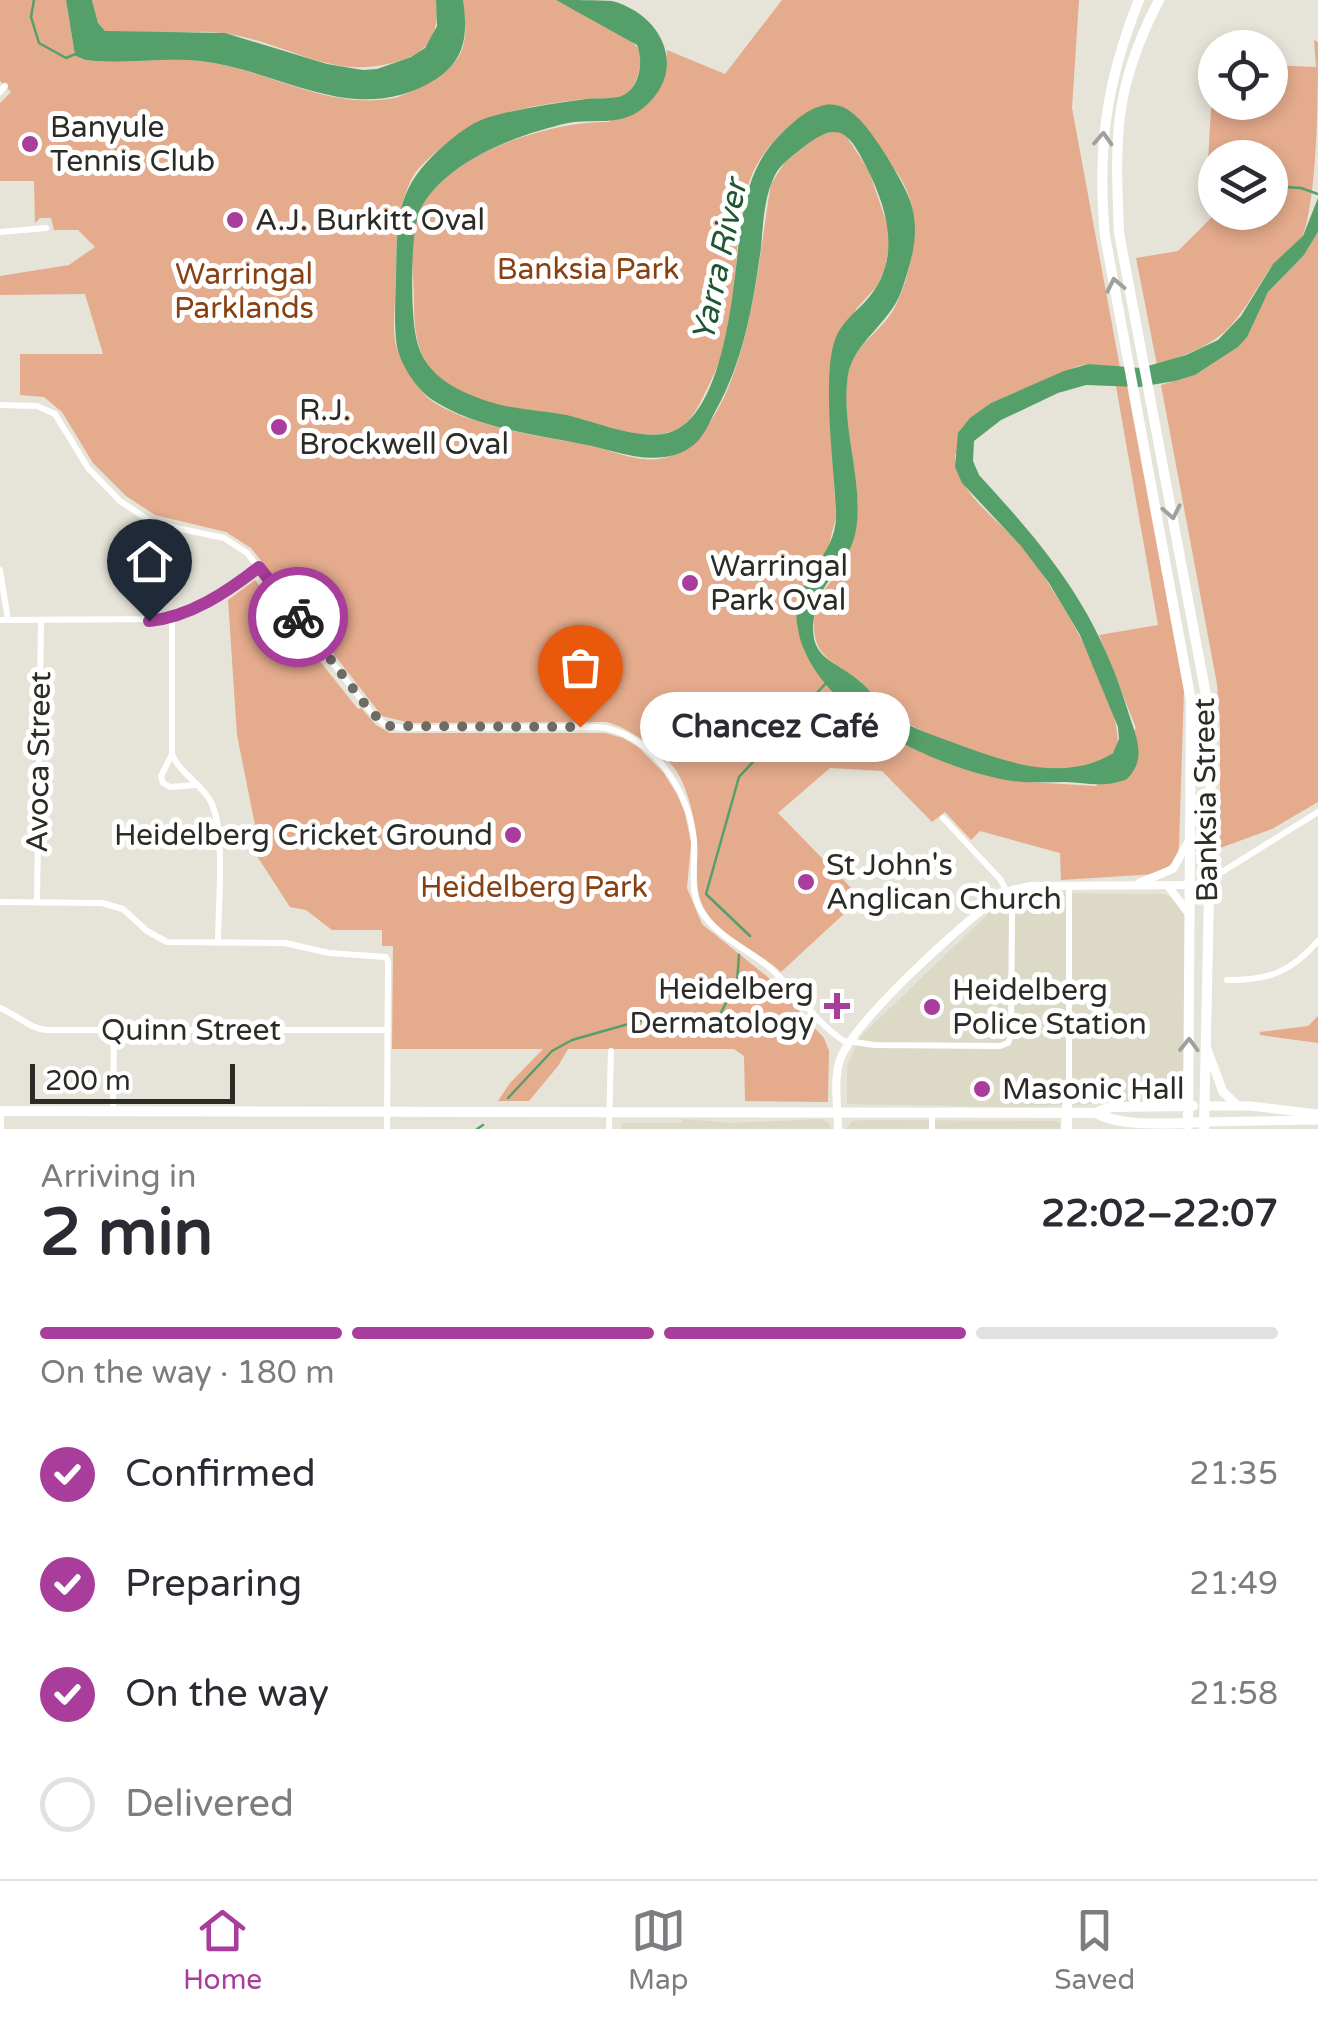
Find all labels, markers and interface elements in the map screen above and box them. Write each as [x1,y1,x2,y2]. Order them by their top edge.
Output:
map controls [1198,30,1288,230]
button: locate [1198,30,1288,120]
place label: Banyule Tennis Club [50,109,215,180]
one-way arrow [1092,131,1113,147]
marker: Banyule Tennis Club [19,133,41,155]
button: layers [1198,140,1288,230]
water label: Yarra River [684,173,756,345]
place label: A.J. Burkitt Oval [255,202,485,239]
marker: A.J. Burkitt Oval [224,209,246,231]
park label: Banksia Park [497,251,679,288]
park label: Warringal Parklands [174,256,314,327]
one-way arrow [1105,277,1126,294]
place label: R.J. Brockwell Oval [299,392,509,463]
marker: R.J. Brockwell Oval [268,416,290,438]
one-way arrow [1161,503,1182,520]
pin [107,519,192,622]
icon: home [122,534,177,589]
place label: Warringal Park Oval [710,548,848,619]
courier [248,567,348,667]
marker: Warringal Park Oval [679,572,701,594]
icon: bike [271,590,326,645]
pin [538,625,623,728]
icon: bag [553,640,608,695]
street label: Avoca Street [19,671,59,853]
callout: Chancez Café [640,692,910,762]
street label: Banksia Street [1186,697,1226,903]
text: Chancez Café [671,708,879,746]
place label: Heidelberg Cricket Ground [114,817,493,854]
marker: Heidelberg Cricket Ground [502,824,524,846]
place label: St John's Anglican Church [826,847,1062,918]
park label: Heidelberg Park [420,869,648,906]
marker: St John's Anglican Church [795,871,817,893]
place label: Heidelberg Dermatology [629,971,814,1042]
place label: Heidelberg Police Station [952,972,1147,1043]
marker: Heidelberg Dermatology [824,993,850,1019]
marker: Heidelberg Police Station [921,996,943,1018]
street label: Quinn Street [101,1012,281,1049]
one-way arrow [1178,1036,1200,1052]
scale bar [30,1059,235,1104]
text: 200 m [45,1064,131,1098]
place label: Masonic Hall [1002,1071,1184,1108]
marker: Masonic Hall [971,1078,993,1100]
text: Arriving in [40,1158,197,1196]
text: 22:02–22:07 [1041,1191,1278,1237]
text: 2 min [40,1194,213,1273]
text: On the way · 180 m [40,1354,335,1392]
icon: check [40,1447,95,1502]
text: Confirmed [125,1451,316,1497]
text: 21:35 [1189,1455,1278,1493]
icon: check [40,1557,95,1612]
text: Preparing [125,1561,302,1607]
text: 21:49 [1189,1565,1278,1603]
icon: check [40,1667,95,1722]
text: On the way [125,1671,329,1717]
text: 21:58 [1189,1675,1278,1713]
text: Delivered [125,1781,294,1827]
tab: Home [183,1903,262,1997]
tab: Map [628,1903,688,1997]
tab: Saved [1054,1903,1135,1997]

